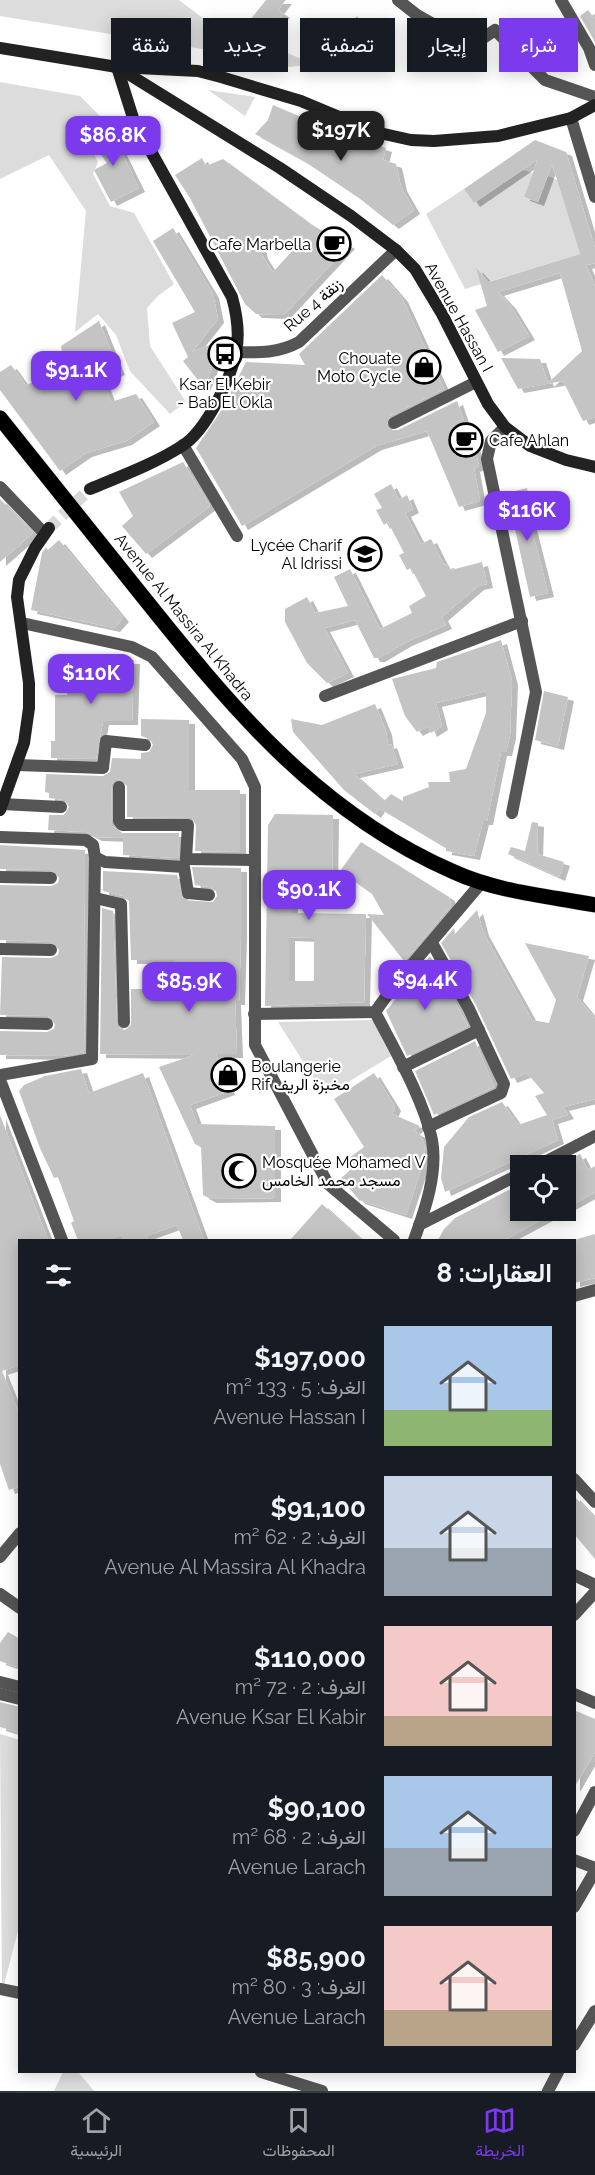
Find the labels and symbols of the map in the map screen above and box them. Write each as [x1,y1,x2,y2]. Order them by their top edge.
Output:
pin: $197K [299,111,383,162]
pin: $86.8K [64,116,162,167]
cafe icon: Cafe Marbella [316,226,352,262]
place label: Cafe Marbella [208,235,311,254]
street label: Avenue Hassan I [421,259,497,375]
street label: Rue 4 زنقة [280,274,347,336]
bus stop icon: Ksar El Kebir - Bab El Okla [207,336,243,372]
place label: Chouate Moto Cycle [317,349,401,386]
shop icon: Chouate Moto Cycle [406,349,442,385]
pin: $91.1K [27,351,125,402]
place label: Ksar El Kebir - Bab El Okla [177,375,273,412]
cafe icon: Cafe Ahlan [448,422,484,458]
place label: Cafe Ahlan [489,431,569,450]
pin: $116K [485,491,569,542]
street label: Avenue Al Massira Al Khadra [111,530,257,704]
place label: Lycée Charif Al Idrissi [251,536,343,573]
school or university icon: Lycée Charif Al Idrissi [347,536,383,572]
pin: $110K [49,654,133,705]
pin: $90.1K [260,870,358,921]
pin: $94.4K [376,960,474,1011]
pin: $85.9K [140,962,238,1013]
shop icon: Boulangerie Rif مخبزة الريف [210,1057,246,1093]
place label: Boulangerie Rif مخبزة الريف [251,1057,350,1095]
mosque icon: Mosquée Mohamed V مسجد محمد الخامس [221,1153,257,1189]
place label: Mosquée Mohamed V مسجد محمد الخامس [262,1153,425,1191]

